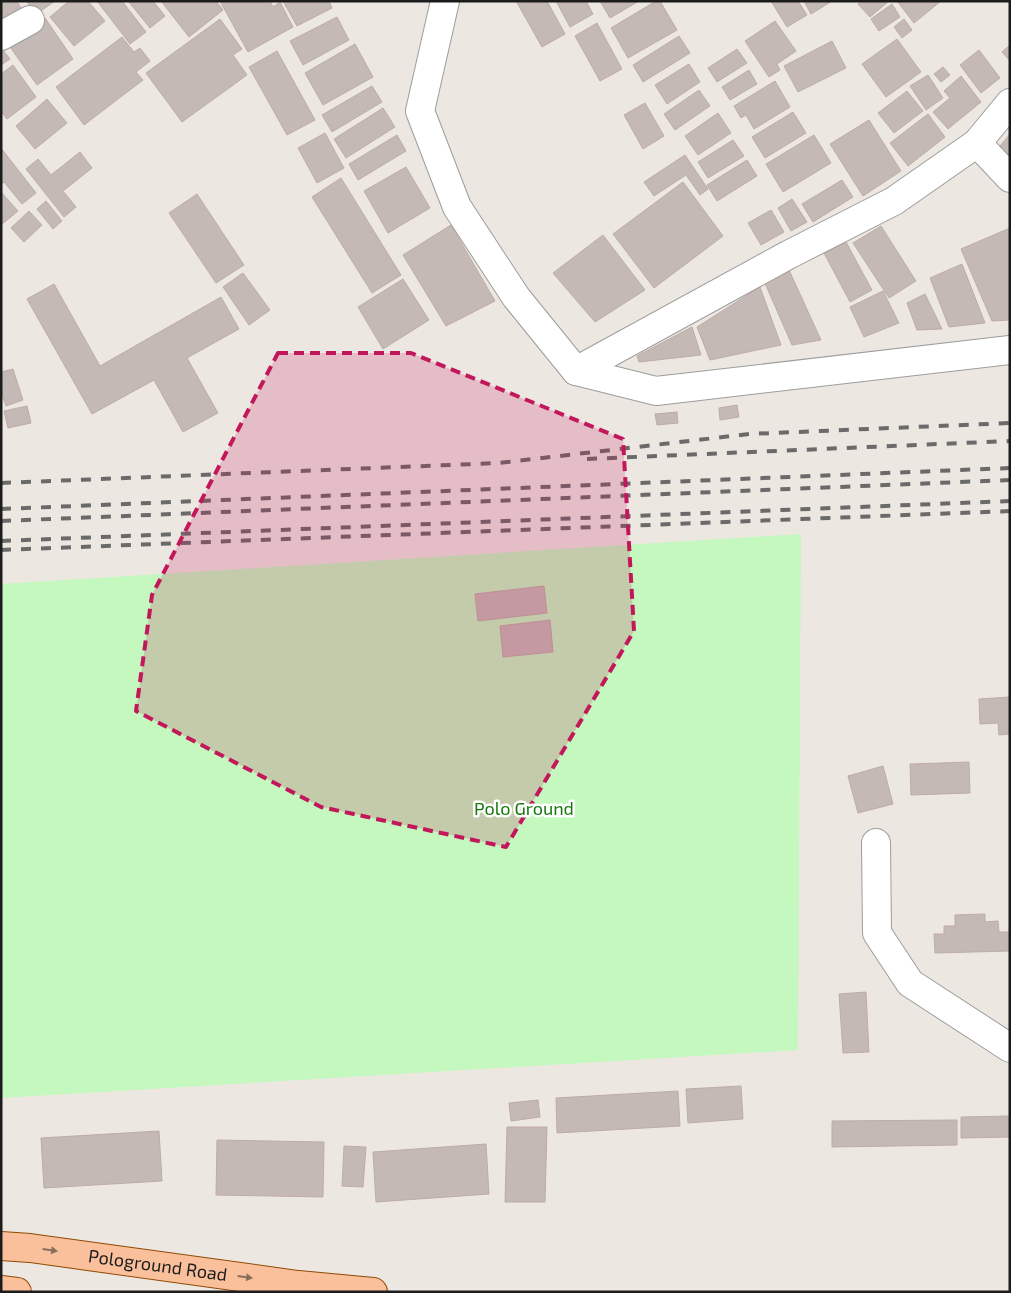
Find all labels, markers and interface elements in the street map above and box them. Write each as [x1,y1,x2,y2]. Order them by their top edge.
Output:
park label: Polo Ground [474,797,574,819]
street label: Pologround Road [87,1244,229,1285]
one-way arrow [42,1247,58,1255]
one-way arrow [238,1274,254,1282]

